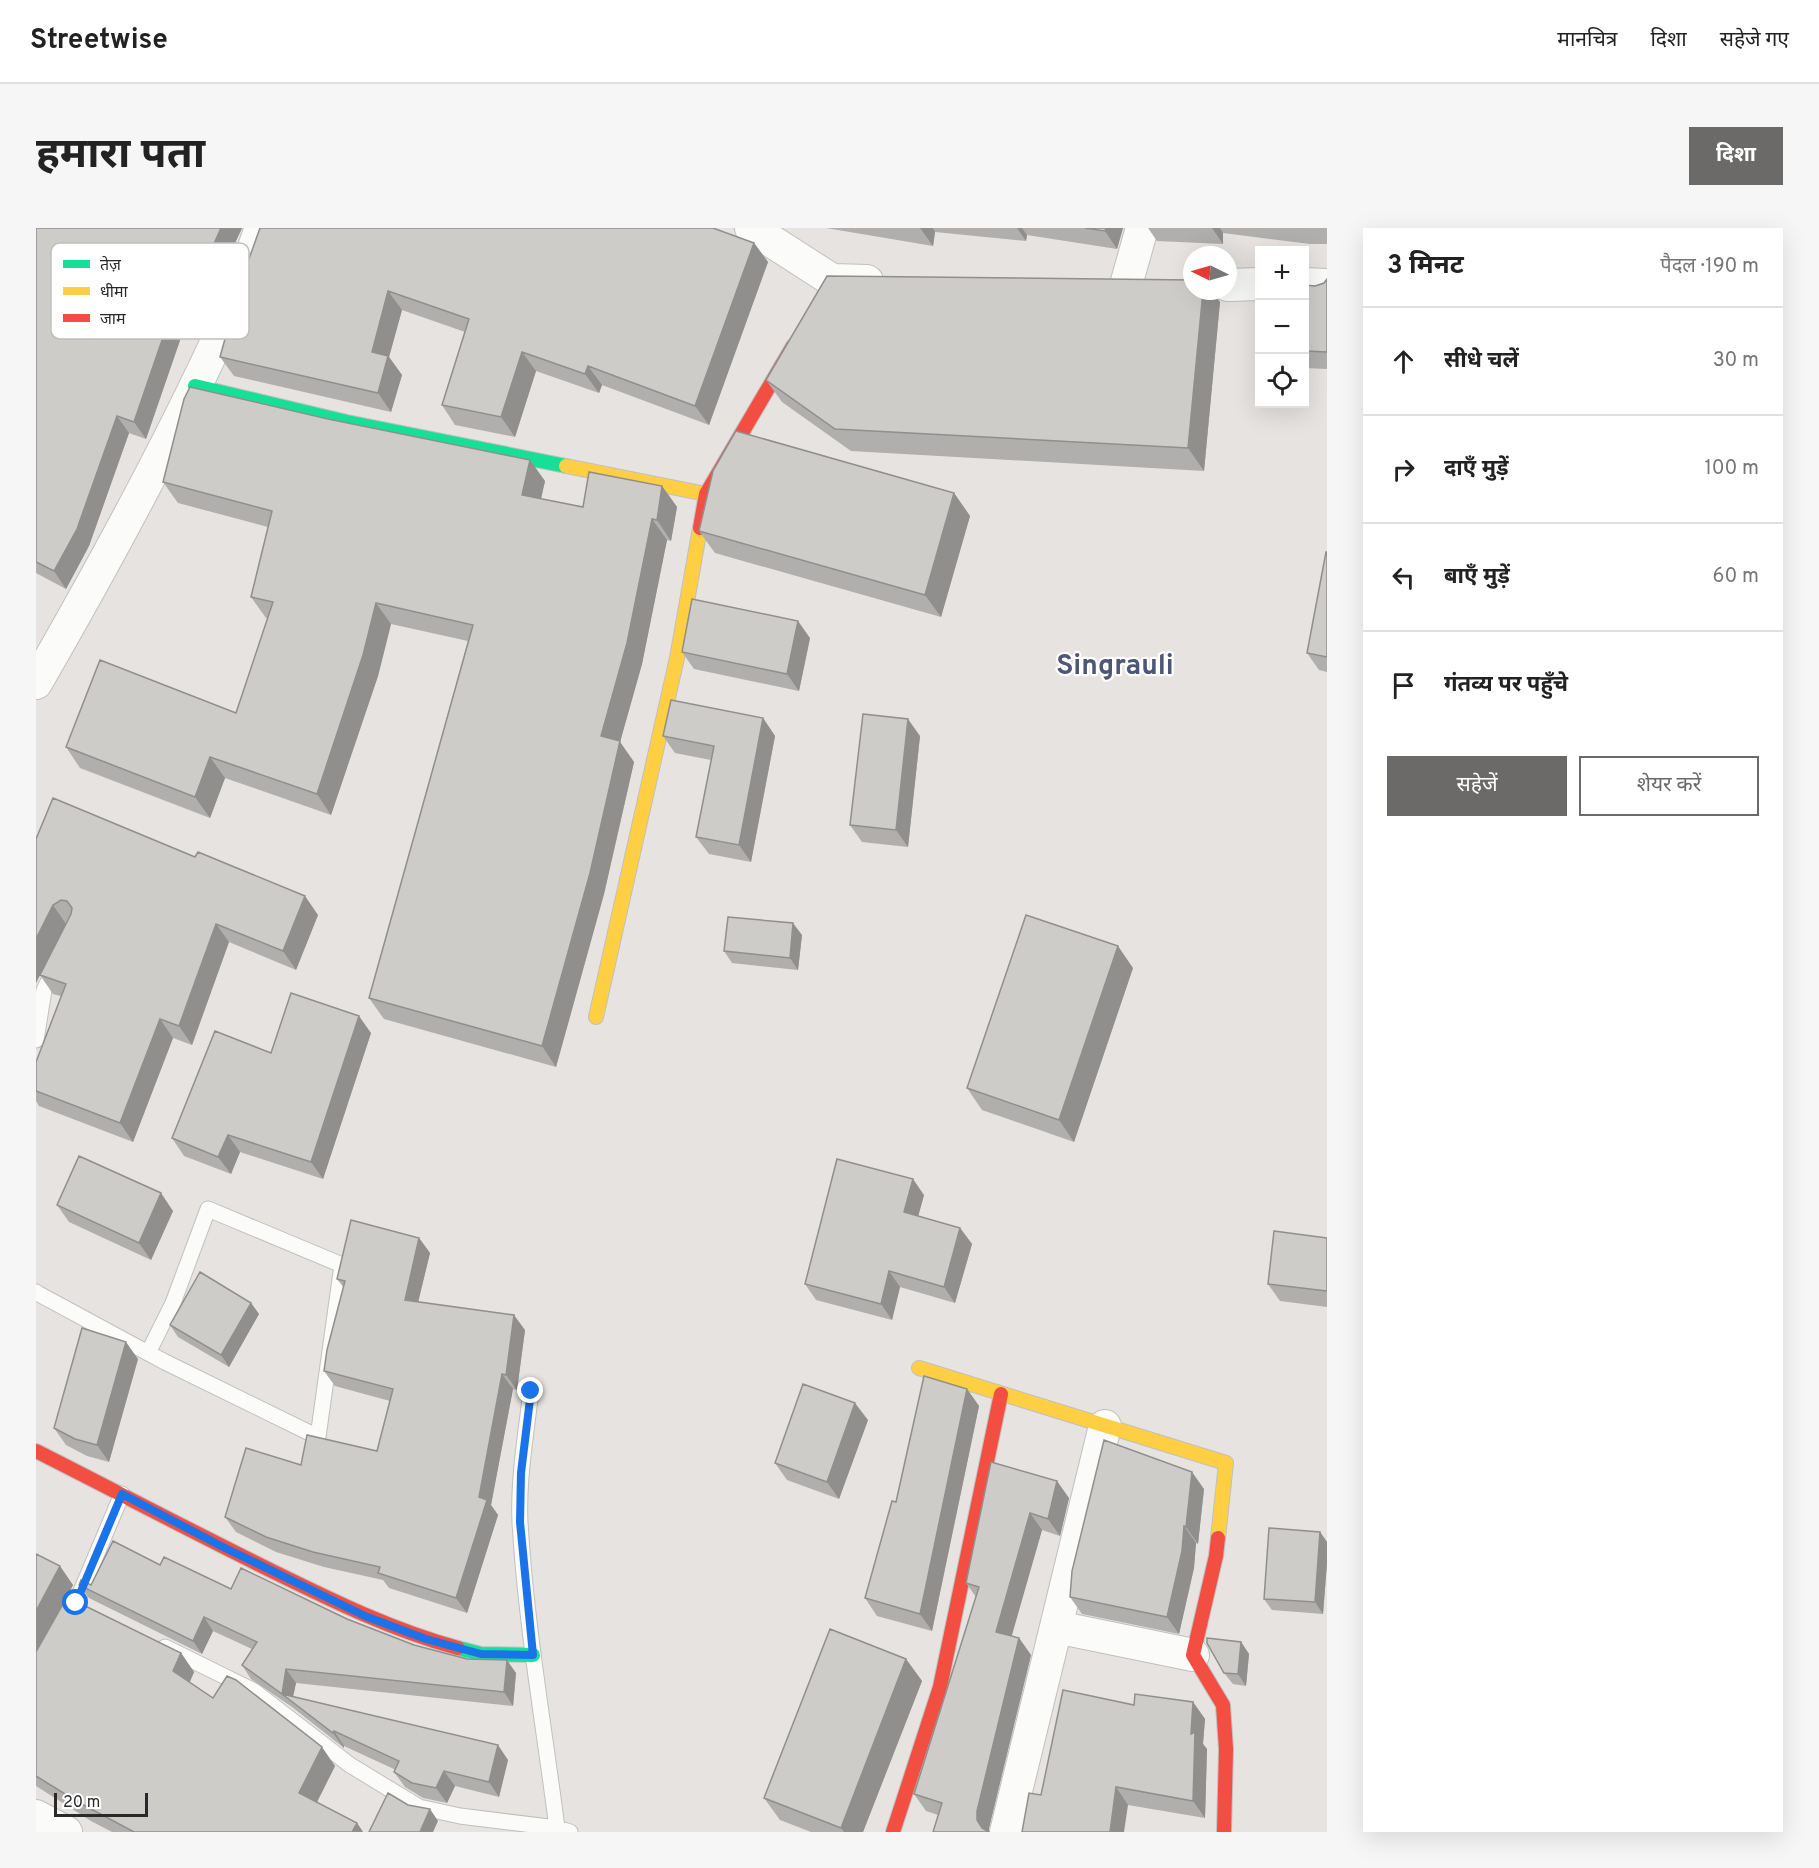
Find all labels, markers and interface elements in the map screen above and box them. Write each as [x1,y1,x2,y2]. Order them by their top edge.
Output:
text: Streetwise [30,23,168,59]
text: मानचित्र [1557,27,1617,54]
text: दिशा [1650,27,1687,54]
text: सहेजे गए [1720,27,1789,54]
button: दिशा [1689,127,1783,185]
text: हमारा पता [36,130,205,183]
legend [51,243,249,339]
north arrow [1183,246,1237,300]
map controls [1255,246,1309,408]
button: + [1255,246,1309,300]
text: 3 मिनट [1387,250,1464,283]
text: पैदल · 190 m [1660,254,1759,280]
text: तेज़ [100,255,122,276]
text: धीमा [100,283,129,303]
button: − [1255,300,1309,354]
text: जाम [100,310,126,330]
icon: ahead [1387,345,1420,378]
text: सीधे चलें [1444,348,1519,375]
text: 30 m [1713,348,1759,374]
button: locate [1255,354,1309,408]
icon: right [1387,453,1420,486]
text: दाएँ मुड़ें [1444,456,1509,483]
text: 100 m [1704,456,1759,482]
icon: left [1387,561,1420,594]
text: बाएँ मुड़ें [1444,564,1510,591]
text: 60 m [1713,564,1759,590]
district label: Singrauli [1056,649,1174,685]
icon: arrive [1387,669,1420,702]
text: गंतव्य पर पहुँचे [1444,672,1568,699]
button: सहेजें [1387,756,1567,816]
button: शेयर करें [1579,756,1759,816]
route end [517,1377,543,1403]
route start [62,1589,88,1615]
scale bar [54,1790,148,1818]
text: 20 m [63,1793,100,1813]

